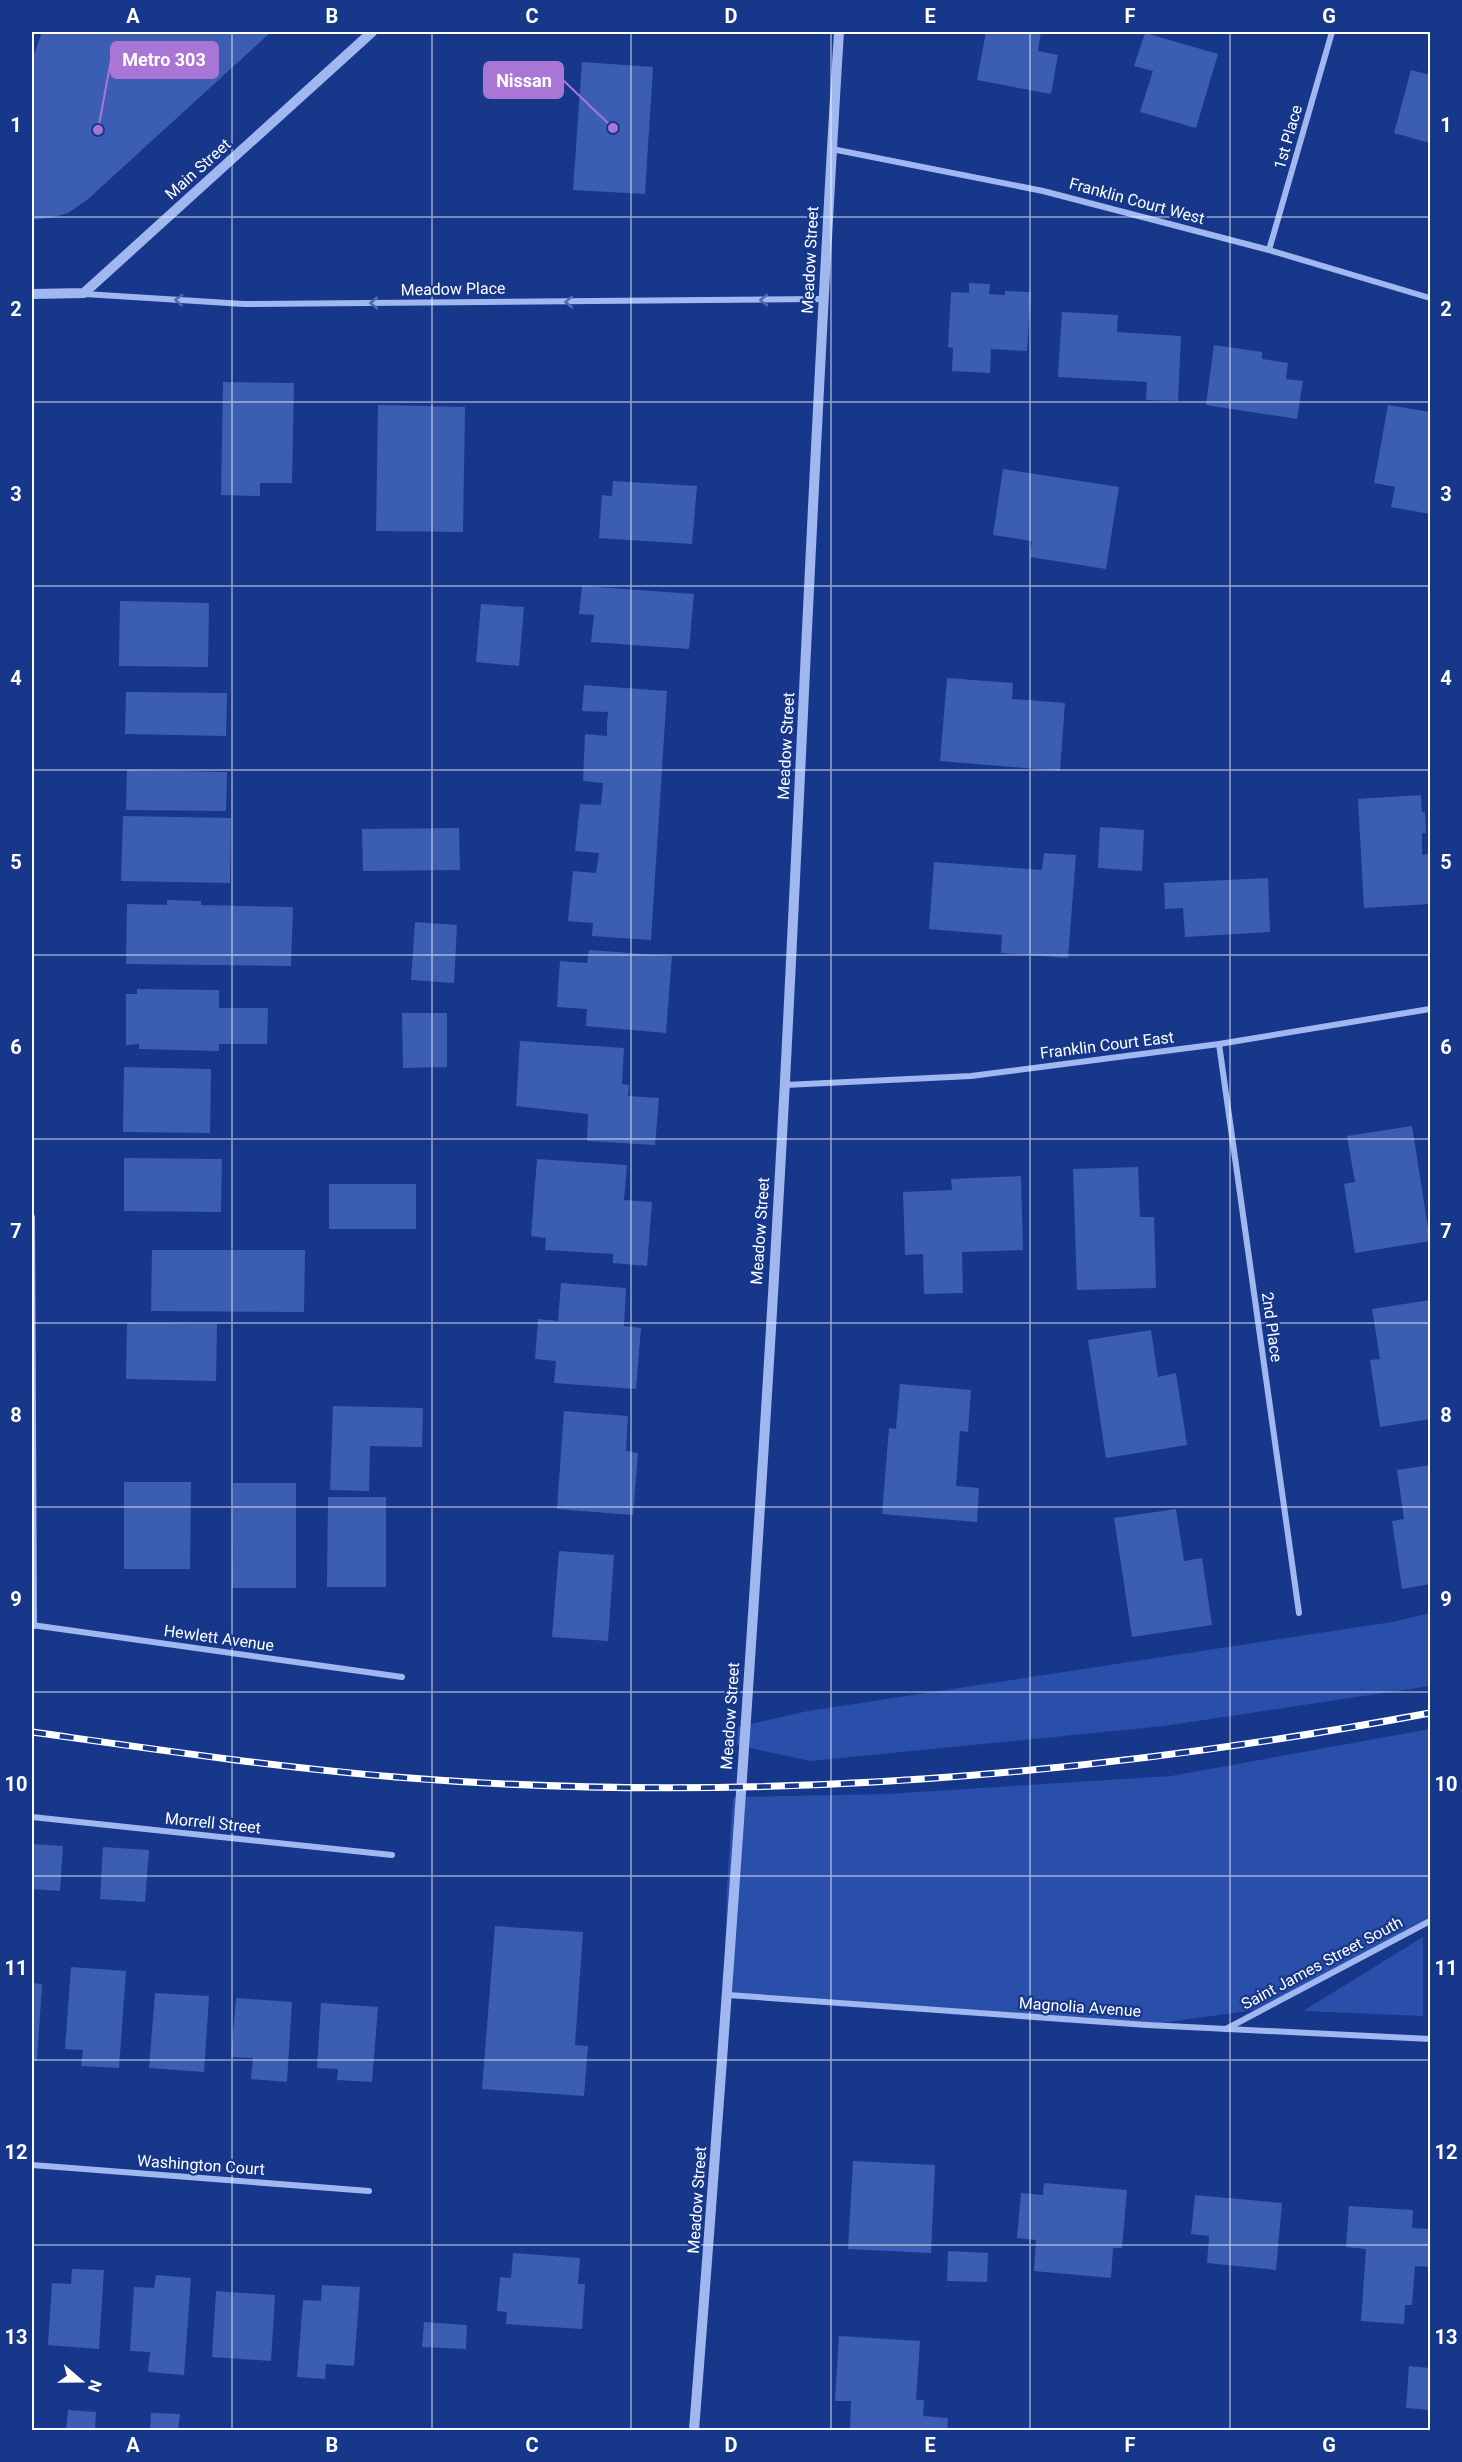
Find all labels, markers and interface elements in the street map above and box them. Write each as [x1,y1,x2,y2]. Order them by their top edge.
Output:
text: A [126,4,140,28]
text: B [326,4,338,28]
text: C [525,4,539,28]
text: D [725,4,738,28]
text: E [924,4,936,28]
text: F [1125,4,1136,28]
text: G [1322,4,1336,28]
callout: Metro 303 [111,42,218,78]
text: Metro 303 [122,49,206,70]
callout: Nissan [484,62,563,98]
text: Nissan [496,70,552,91]
street label: 1st Place [1270,103,1306,171]
text: 1 [10,113,22,137]
text: 1 [1440,113,1452,137]
street label: Main Street [161,135,235,203]
street label: Franklin Court West [1067,174,1207,228]
street label: Meadow Street [798,206,822,314]
street label: Meadow Place [400,279,506,299]
one-way arrow [174,294,183,307]
one-way arrow [759,294,768,306]
one-way arrow [564,295,573,308]
text: 2 [10,297,22,321]
one-way arrow [369,297,378,309]
text: 2 [1440,297,1452,321]
text: 3 [10,482,22,506]
text: 3 [1440,482,1452,506]
text: 4 [10,666,22,690]
text: 4 [1440,666,1452,690]
street label: Meadow Street [774,692,798,800]
text: 5 [10,850,22,874]
text: 5 [1440,850,1452,874]
street label: Franklin Court East [1039,1027,1175,1063]
text: 6 [10,1035,22,1059]
text: 6 [1440,1035,1452,1059]
street label: Meadow Street [747,1177,773,1285]
text: 7 [10,1219,22,1243]
text: 7 [1440,1219,1452,1243]
street label: 2nd Place [1258,1291,1286,1363]
text: 8 [10,1403,22,1427]
text: 8 [1440,1403,1452,1427]
text: 9 [10,1587,22,1611]
text: 9 [1440,1587,1452,1611]
street label: Hewlett Avenue [163,1621,275,1655]
street label: Meadow Street [717,1662,743,1770]
text: 10 [5,1772,27,1796]
text: 10 [1435,1772,1457,1796]
street label: Morrell Street [164,1809,262,1837]
street label: Saint James Street South [1238,1912,1406,2014]
text: 11 [5,1956,27,1980]
text: 11 [1435,1956,1457,1980]
street label: Magnolia Avenue [1018,1993,1142,2021]
text: 12 [5,2140,27,2164]
text: 12 [1435,2140,1457,2164]
street label: Meadow Street [684,2146,710,2254]
street label: Washington Court [137,2151,265,2179]
text: 13 [5,2325,27,2349]
text: 13 [1435,2325,1457,2349]
north arrow [51,2351,111,2411]
text: N [84,2377,105,2395]
text: A [126,2433,140,2457]
text: B [326,2433,338,2457]
text: C [525,2433,539,2457]
text: D [725,2433,738,2457]
text: E [924,2433,936,2457]
text: F [1125,2433,1136,2457]
text: G [1322,2433,1336,2457]

